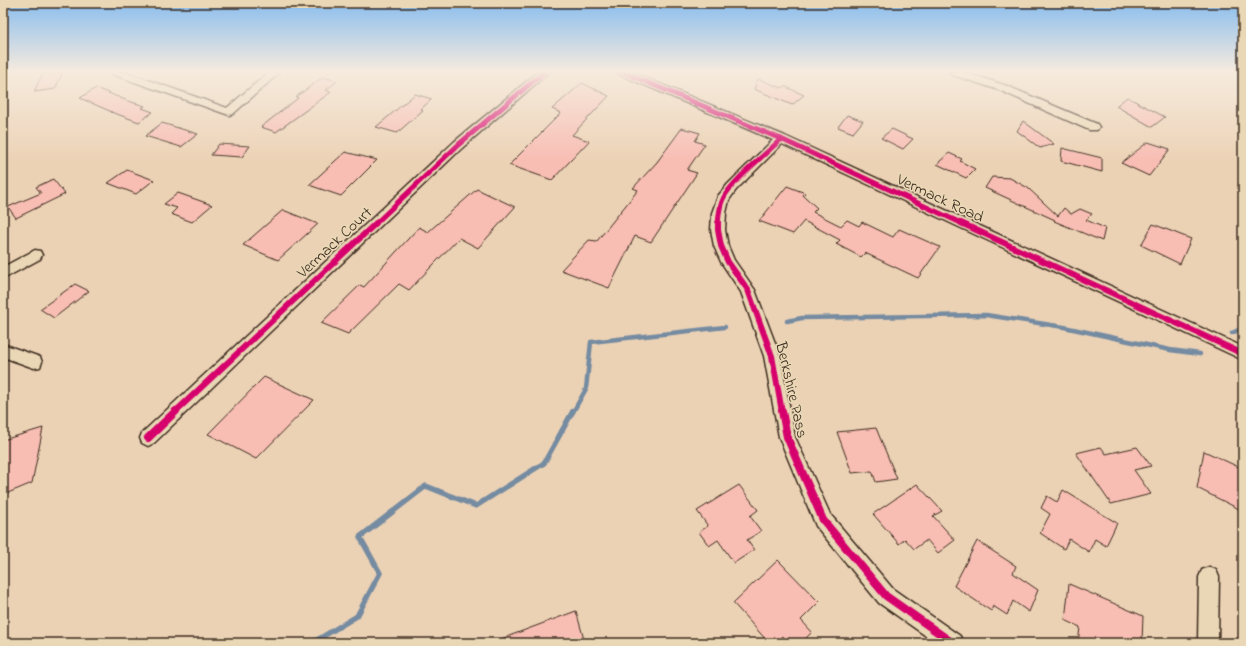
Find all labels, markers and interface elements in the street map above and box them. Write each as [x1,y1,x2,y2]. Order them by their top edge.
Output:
street label: Vermack Road [892,168,987,230]
street label: Vermack Court [291,201,379,285]
street label: Berkshire Pass [768,339,814,440]

